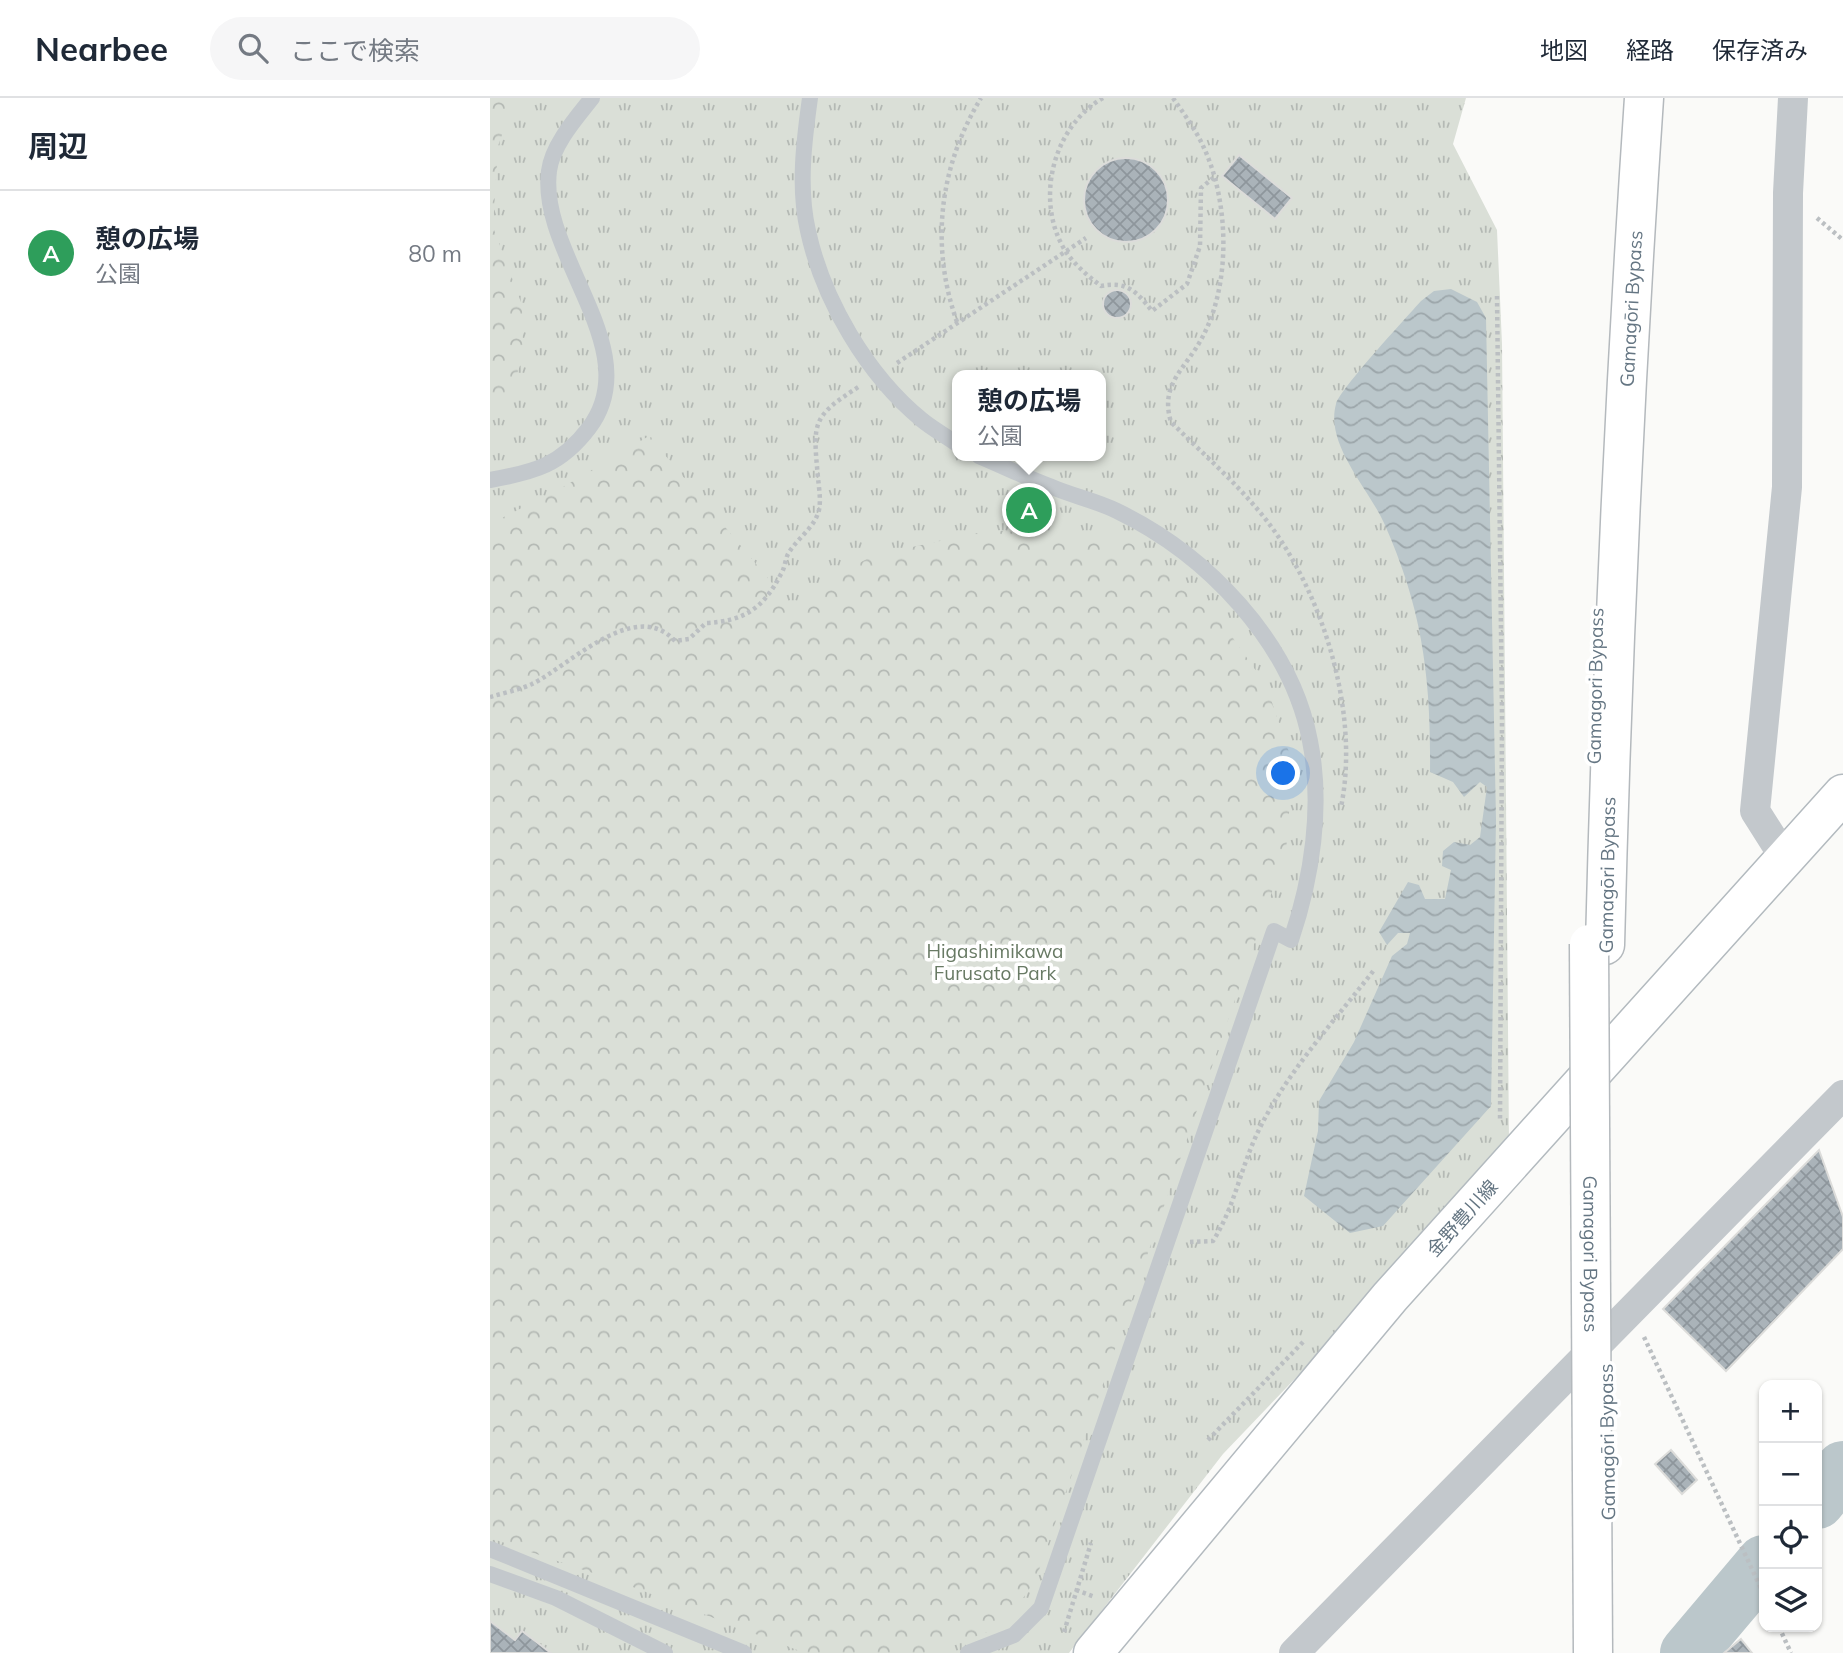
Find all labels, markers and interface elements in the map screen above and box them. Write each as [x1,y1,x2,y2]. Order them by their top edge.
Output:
search box [210,17,700,80]
text: Nearbee [35,28,168,69]
icon: search [234,29,272,67]
text: ここで検索 [290,34,420,67]
text: 地図 [1540,35,1588,65]
text: 経路 [1626,35,1674,65]
text: 保存済み [1712,35,1808,65]
text: 周辺 [28,127,88,165]
text: 憩の広場 [95,222,199,255]
street label: Gamagōri Bypass [1615,230,1648,387]
text: A [42,239,60,268]
text: 80 m [408,239,462,268]
text: 公園 [95,259,141,288]
popup [952,370,1106,461]
text: 憩の広場 [977,384,1081,417]
text: 公園 [977,421,1023,450]
pin: A [1006,484,1052,536]
street label: Gamagori Bypass [1582,607,1608,765]
your location [1266,756,1300,790]
street label: Gamagōri Bypass [1594,796,1620,954]
park label: Higashimikawa Furusato Park [927,939,1063,985]
street label: 金野豊川線 [1421,1175,1503,1261]
street label: Gamagori Bypass [1578,1176,1603,1332]
street label: Gamagōri Bypass [1594,1363,1620,1521]
map controls [1759,1380,1822,1632]
button: + [1759,1380,1822,1443]
button: − [1759,1443,1822,1506]
button: locate [1759,1506,1822,1569]
button: layers [1759,1569,1822,1632]

